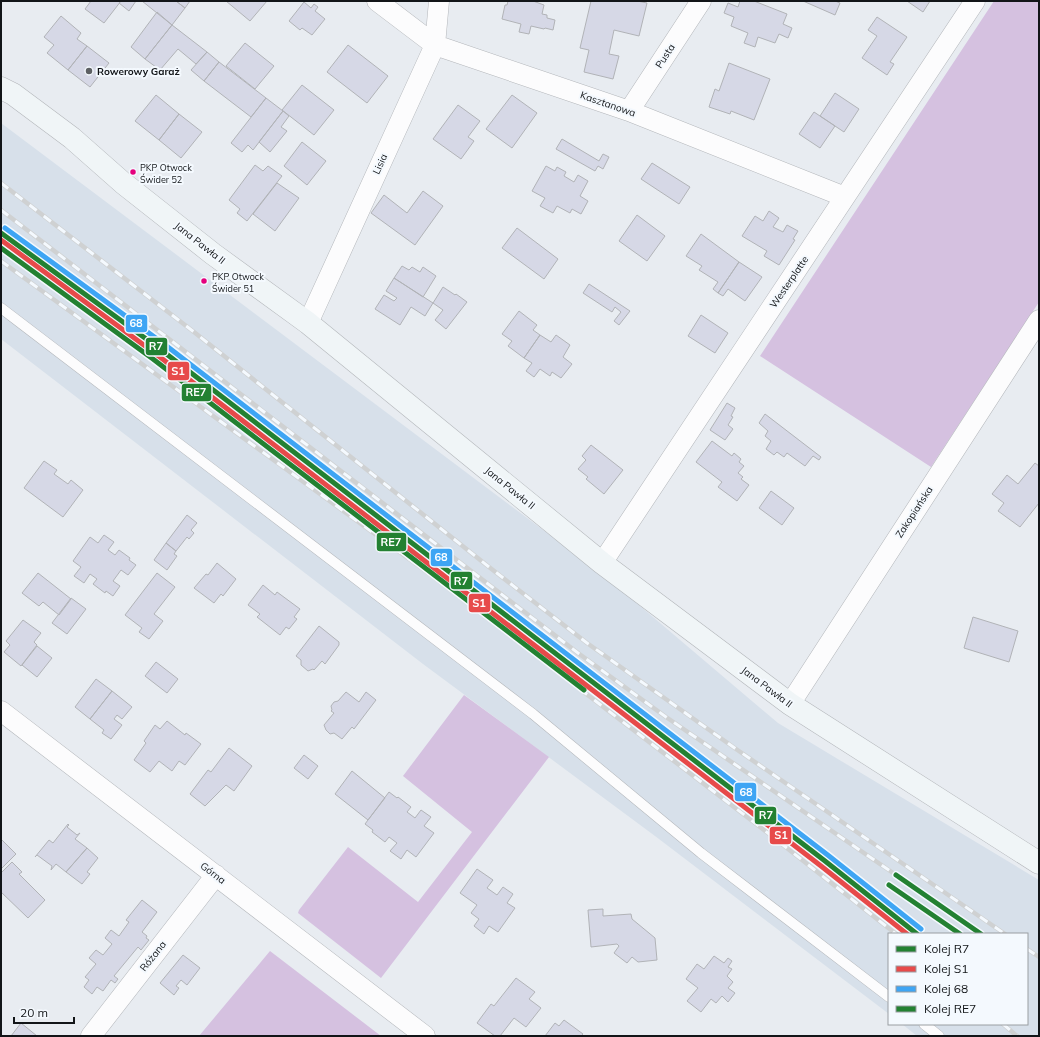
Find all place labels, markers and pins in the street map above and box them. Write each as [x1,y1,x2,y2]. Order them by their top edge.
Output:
place label: Rowerowy Garaż [97,65,180,78]
marker: Rowerowy Garaż [84,66,94,76]
place label: PKP Otwock Świder 52 [140,162,192,185]
marker: PKP Otwock Świder 52 [128,167,138,177]
place label: PKP Otwock Świder 51 [212,271,264,294]
marker: PKP Otwock Świder 51 [199,276,209,286]

